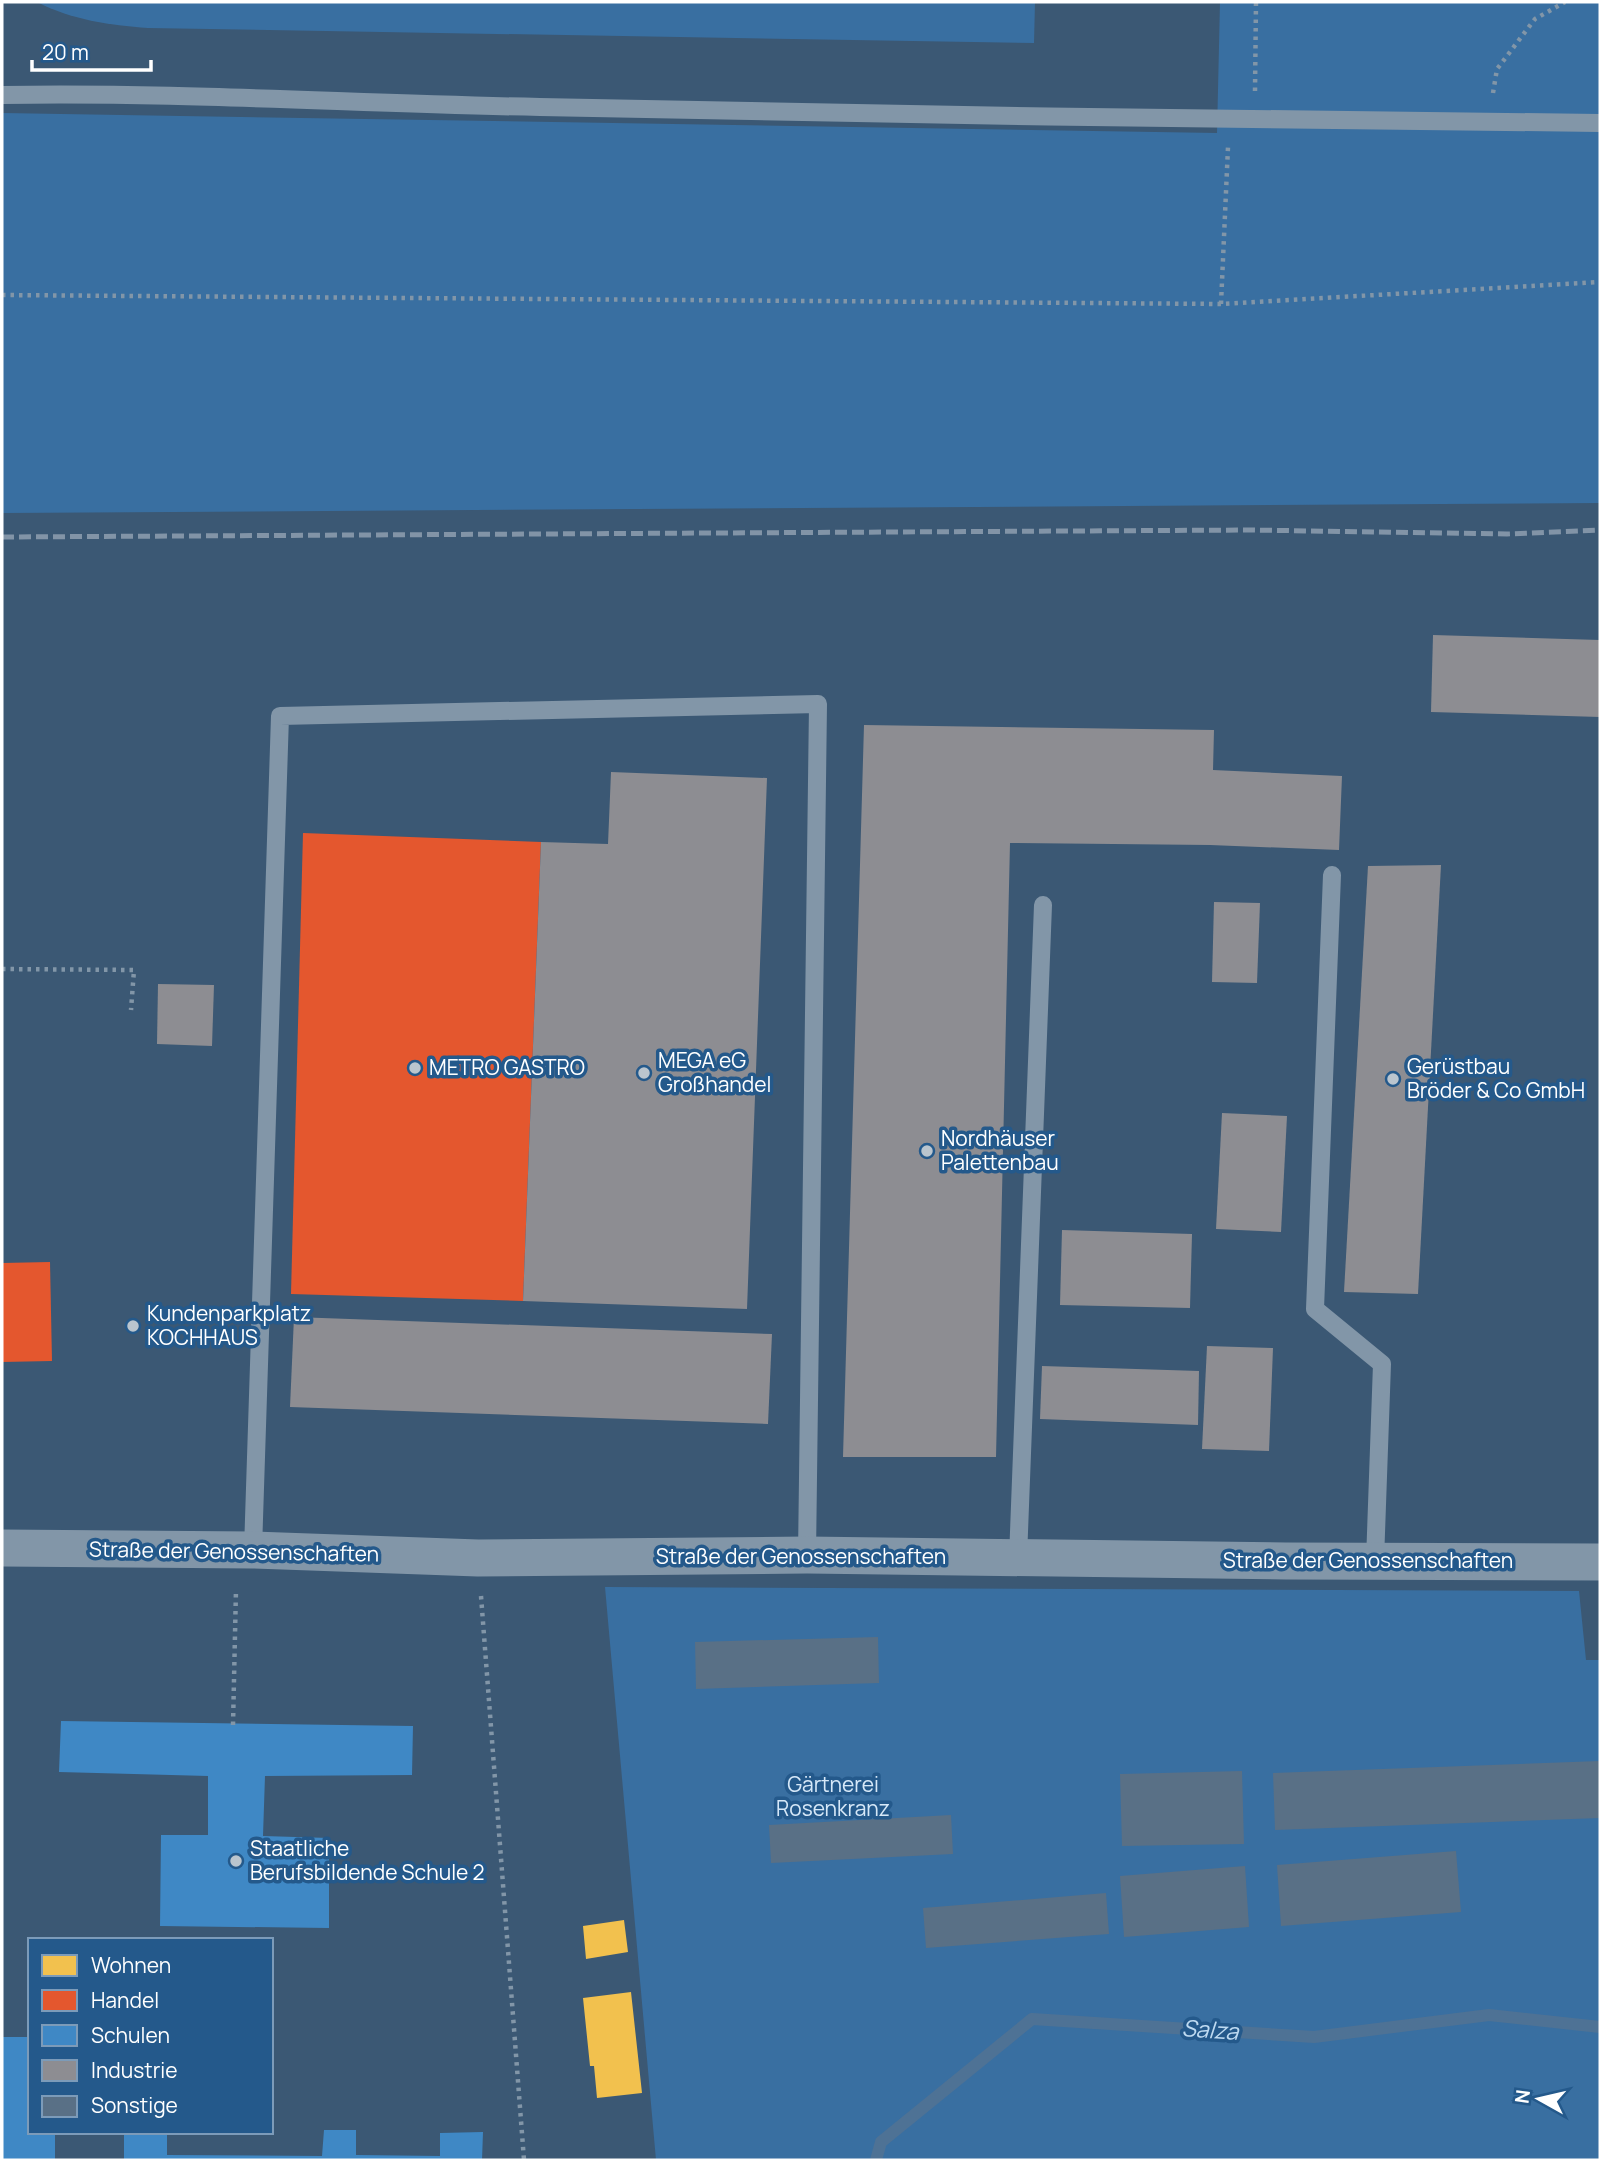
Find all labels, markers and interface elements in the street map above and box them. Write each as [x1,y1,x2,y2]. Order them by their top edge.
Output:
scale bar [32,28,150,72]
text: 20 m [42,38,89,66]
place label: MEGA eG Großhandel [658,1046,771,1098]
place label: Gerüstbau Bröder & Co GmbH [1407,1052,1585,1104]
place label: METRO GASTRO [429,1053,585,1081]
marker: METRO GASTRO [407,1060,423,1076]
marker: MEGA eG Großhandel [636,1065,652,1081]
marker: Gerüstbau Bröder & Co GmbH [1385,1071,1401,1087]
place label: Nordhäuser Palettenbau [941,1124,1059,1176]
marker: Nordhäuser Palettenbau [919,1143,935,1159]
place label: Kundenparkplatz KOCHHAUS [147,1299,311,1351]
marker: Kundenparkplatz KOCHHAUS [125,1318,141,1334]
street label: Straße der Genossenschaften [89,1534,379,1568]
street label: Straße der Genossenschaften [656,1542,946,1570]
street label: Straße der Genossenschaften [1223,1546,1513,1574]
park label: Gärtnerei Rosenkranz [776,1770,890,1822]
place label: Staatliche Berufsbildende Schule 2 [250,1834,485,1886]
marker: Staatliche Berufsbildende Schule 2 [228,1853,244,1869]
legend [28,1938,273,2134]
text: Wohnen [91,1951,171,1979]
text: Handel [91,1986,159,2014]
water label: Salza [1181,2011,1241,2047]
text: Schulen [91,2021,170,2049]
text: Industrie [91,2056,177,2084]
north arrow [1504,2064,1574,2134]
text: N [1508,2088,1536,2105]
text: Sonstige [91,2091,178,2119]

